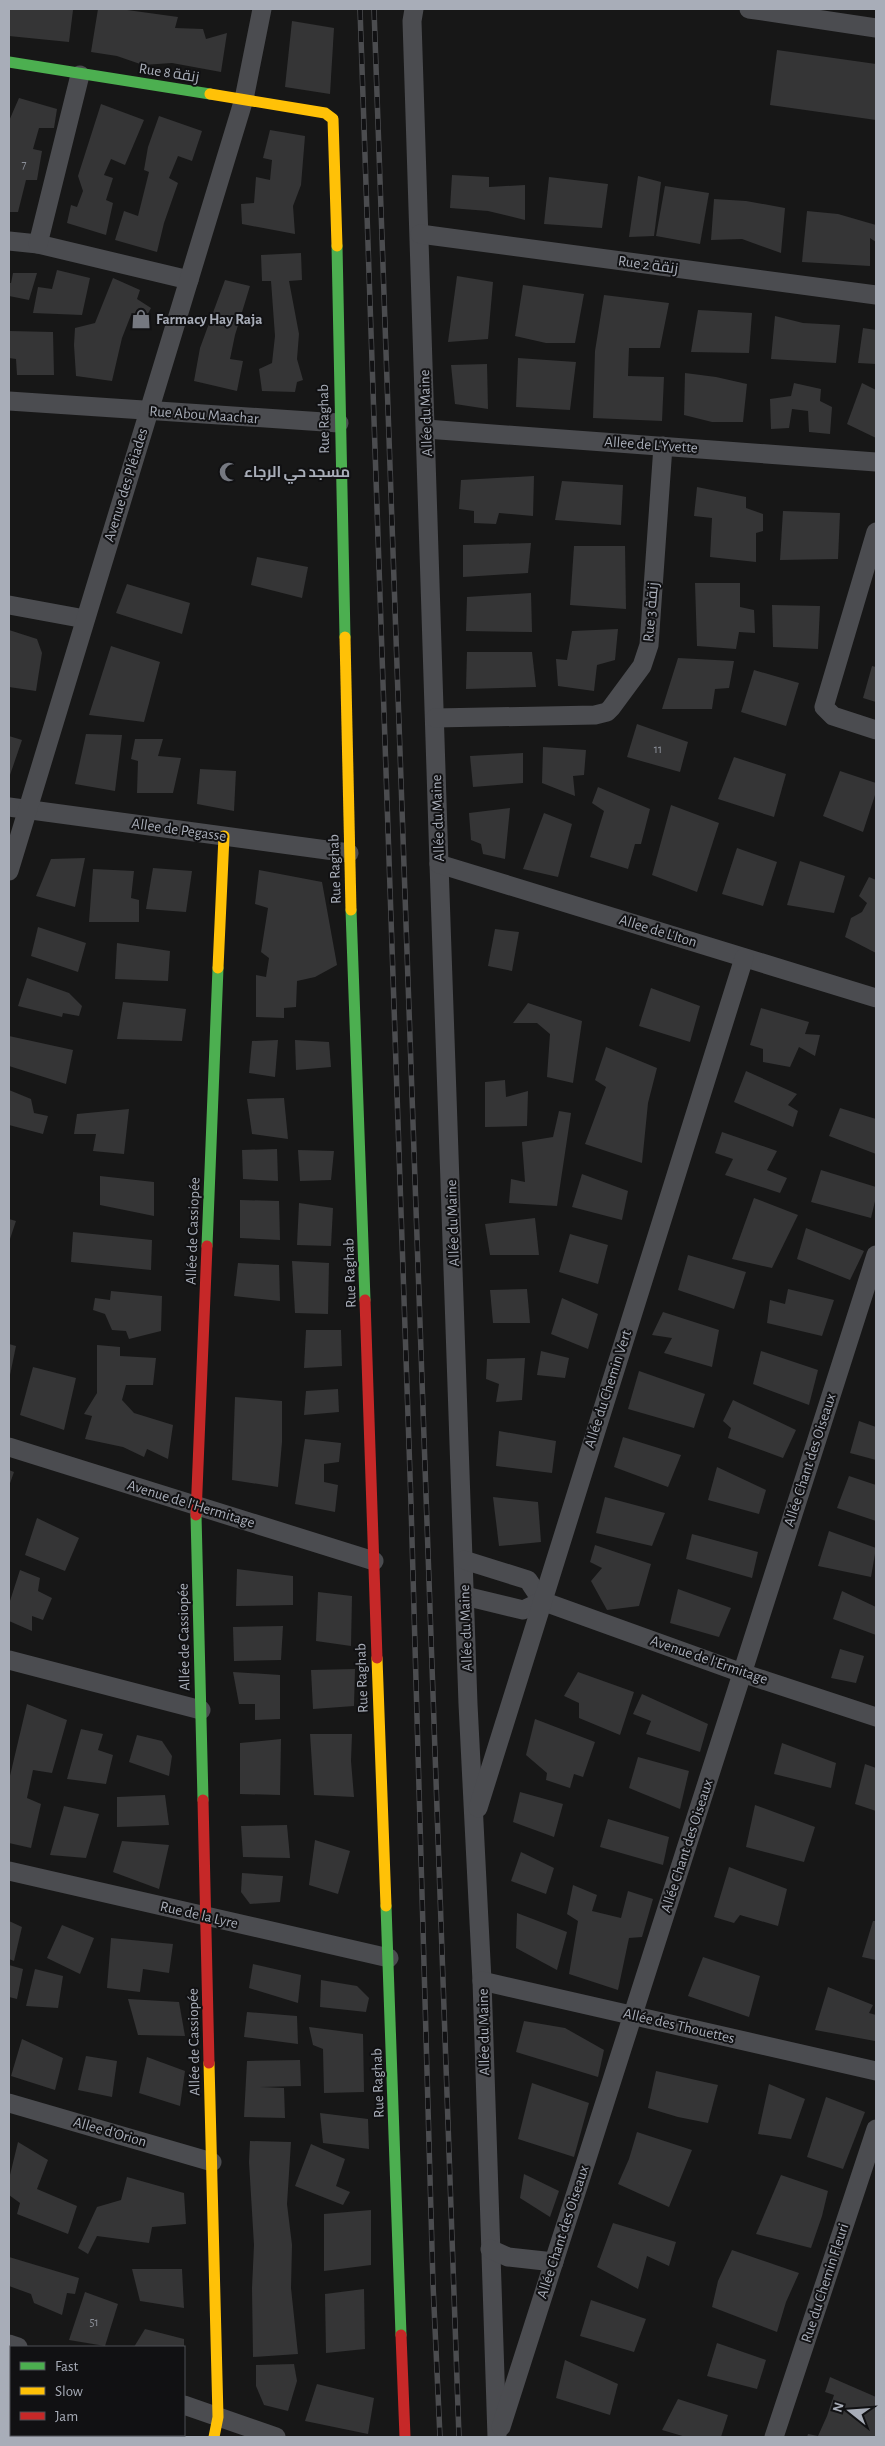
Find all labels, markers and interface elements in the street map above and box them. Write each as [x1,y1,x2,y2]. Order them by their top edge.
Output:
street label: Rue 8 زنقة [138,61,200,86]
house number: 7 [21,158,27,170]
street label: Rue 2 زنقة [617,253,679,278]
shop icon: Farmacy Hay Raja [130,308,152,330]
place label: Farmacy Hay Raja [156,312,263,327]
street label: Allée du Maine [417,369,435,457]
street label: Rue Raghab [316,384,332,454]
street label: Rue Abou Maachar [149,404,259,426]
street label: Avenue des Pléiades [102,426,150,544]
street label: Allee de L'Yvette [604,434,698,456]
mosque icon: مسجد حي الرجاء [218,461,240,483]
place label: مسجد حي الرجاء [244,465,350,484]
street label: Rue 3 زنقة [641,581,662,643]
house number: 11 [654,743,662,755]
street label: Allée du Maine [429,774,447,862]
street label: Allee de Pegasse [131,816,227,844]
street label: Rue Raghab [326,834,344,904]
street label: Allee de L'Iton [617,912,699,950]
street label: Allée de Cassiopée [184,1177,202,1285]
street label: Allée du Maine [444,1179,462,1267]
street label: Rue Raghab [341,1238,359,1308]
street label: Allée du Chemin Vert [582,1328,634,1450]
street label: Allée Chant des Oiseaux [781,1391,839,1529]
street label: Avenue de l'Hermitage [125,1477,257,1531]
street label: Allée de Cassiopée [176,1583,192,1691]
street label: Allée du Maine [457,1584,475,1672]
street label: Avenue de l'Ermitage [648,1633,770,1687]
street label: Rue Raghab [353,1643,371,1713]
street label: Allée Chant des Oiseaux [658,1777,716,1915]
street label: Rue de la Lyre [159,1899,239,1931]
street label: Allée de Cassiopée [186,1988,202,2096]
street label: Allée du Maine [476,1988,492,2076]
street label: Allée des Thouettes [622,2006,736,2046]
street label: Rue Raghab [369,2048,387,2118]
street label: Allee d'Orion [72,2114,148,2150]
street label: Allée Chant des Oiseaux [534,2163,592,2301]
street label: Rue du Chemin Fleuri [799,2222,851,2344]
house number: 51 [89,2316,99,2328]
legend [10,2346,185,2436]
text: Fast [55,2359,79,2374]
text: Slow [55,2384,83,2399]
north arrow [825,2386,875,2436]
text: N [830,2401,847,2414]
text: Jam [55,2409,78,2424]

